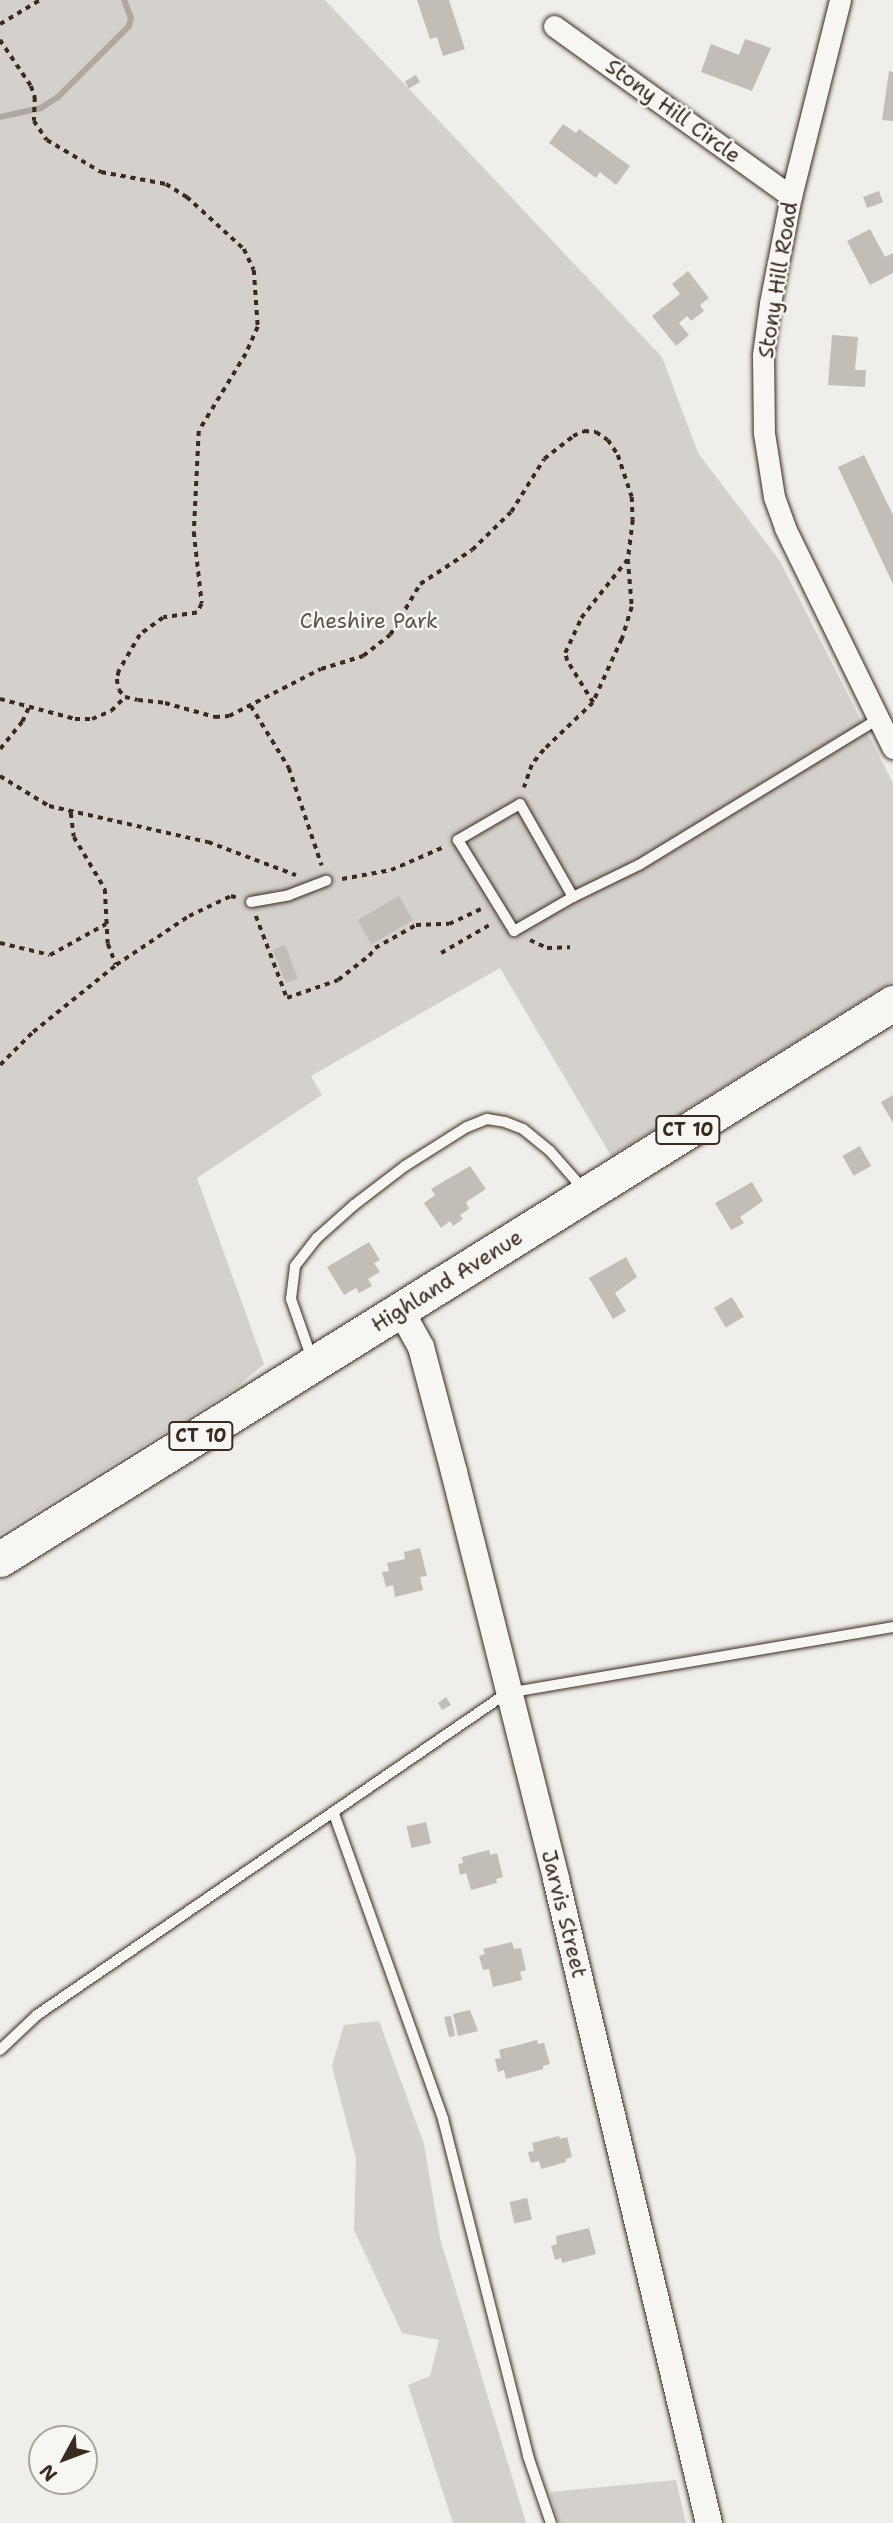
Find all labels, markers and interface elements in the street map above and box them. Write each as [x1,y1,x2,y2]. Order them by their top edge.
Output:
street label: Stony Hill Circle [601,54,745,168]
street label: Stony Hill Road [753,200,803,360]
park label: Cheshire Park [300,608,438,634]
road number: CT 10 [655,1114,721,1146]
street label: Highland Avenue [367,1224,527,1338]
road number: CT 10 [168,1420,234,1452]
street label: Jarvis Street [536,1847,592,1981]
north arrow [28,2425,98,2495]
text: N [34,2459,63,2487]

